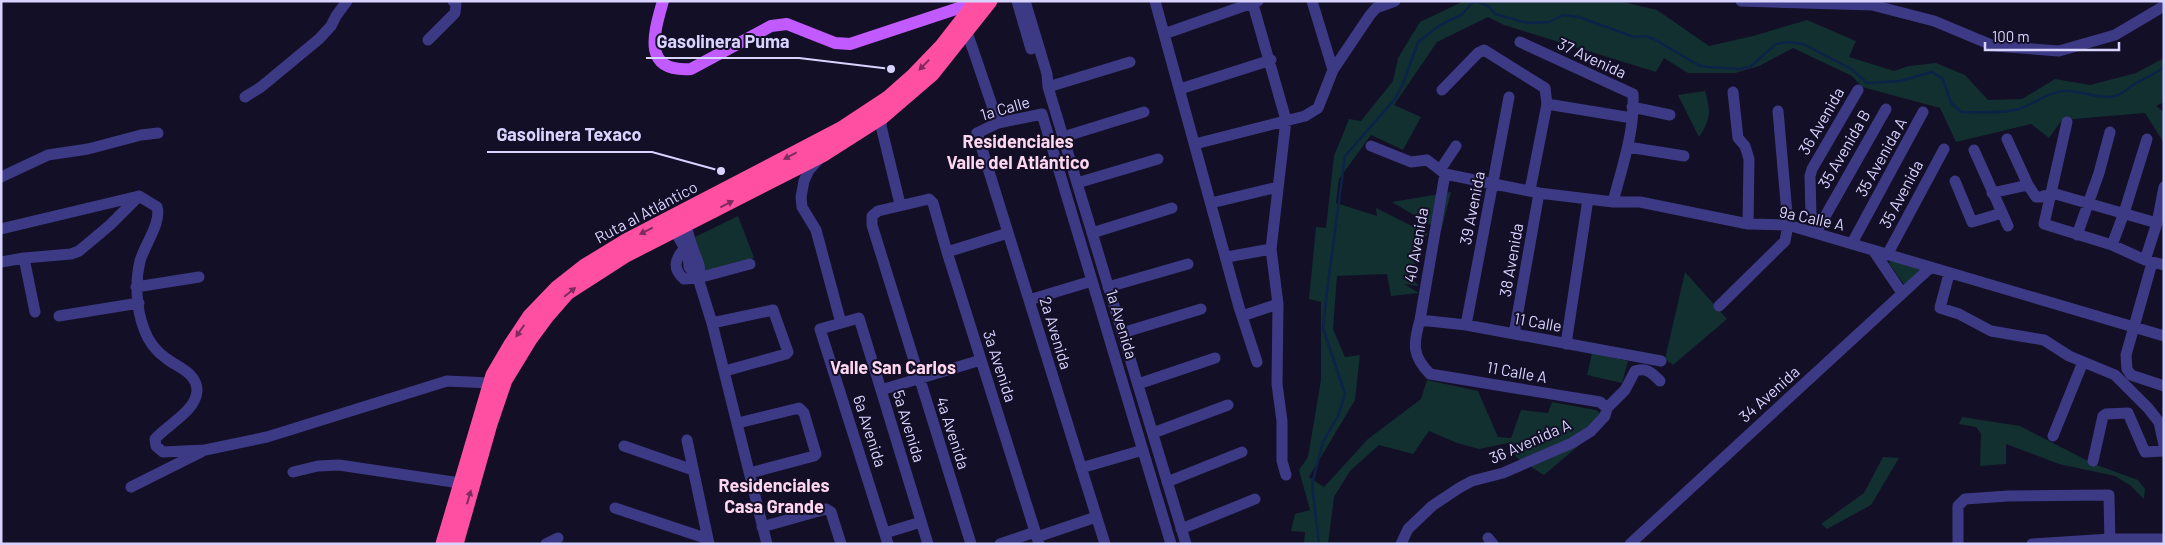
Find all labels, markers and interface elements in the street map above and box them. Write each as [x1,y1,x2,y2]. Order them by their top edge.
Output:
scale bar [1985,20,2119,52]
callout: Gasolinera Puma [646,25,799,58]
text: 100 m [1992,27,2030,45]
text: Gasolinera Puma [656,30,790,52]
street label: 37 Avenida [1555,33,1630,82]
one-way arrow [918,59,930,71]
street label: 36 Avenida [1794,84,1847,158]
street label: 1a Calle [978,91,1032,124]
street label: 35 Avenida B [1813,106,1874,191]
street label: 35 Avenida A [1851,114,1911,200]
callout: Gasolinera Texaco [487,119,652,152]
text: Gasolinera Texaco [496,123,642,145]
district label: Residenciales Valle del Atlántico [947,130,1090,173]
one-way arrow [783,152,797,160]
street label: 35 Avenida [1875,157,1927,231]
street label: 39 Avenida [1455,170,1488,246]
street label: Ruta al Atlántico [591,177,700,247]
one-way arrow [720,200,734,208]
street label: 9a Calle A [1778,201,1847,234]
street label: 40 Avenida [1400,206,1431,284]
street label: 38 Avenida [1495,222,1526,298]
one-way arrow [638,227,653,235]
one-way arrow [564,287,577,298]
street label: 1a Avenida [1103,287,1142,361]
street label: 2a Avenida [1036,294,1076,371]
street label: 11 Calle [1513,308,1563,335]
one-way arrow [515,324,525,338]
street label: 3a Avenida [980,328,1021,404]
district label: Valle San Carlos [830,356,956,378]
street label: 11 Calle A [1485,357,1549,386]
street label: 34 Avenida [1734,361,1803,426]
street label: 5a Avenida [890,388,929,464]
street label: 6a Avenida [850,393,891,469]
street label: 4a Avenida [933,394,974,471]
street label: 36 Avenida A [1486,414,1574,467]
district label: Residenciales Casa Grande [719,474,829,517]
one-way arrow [466,489,474,504]

